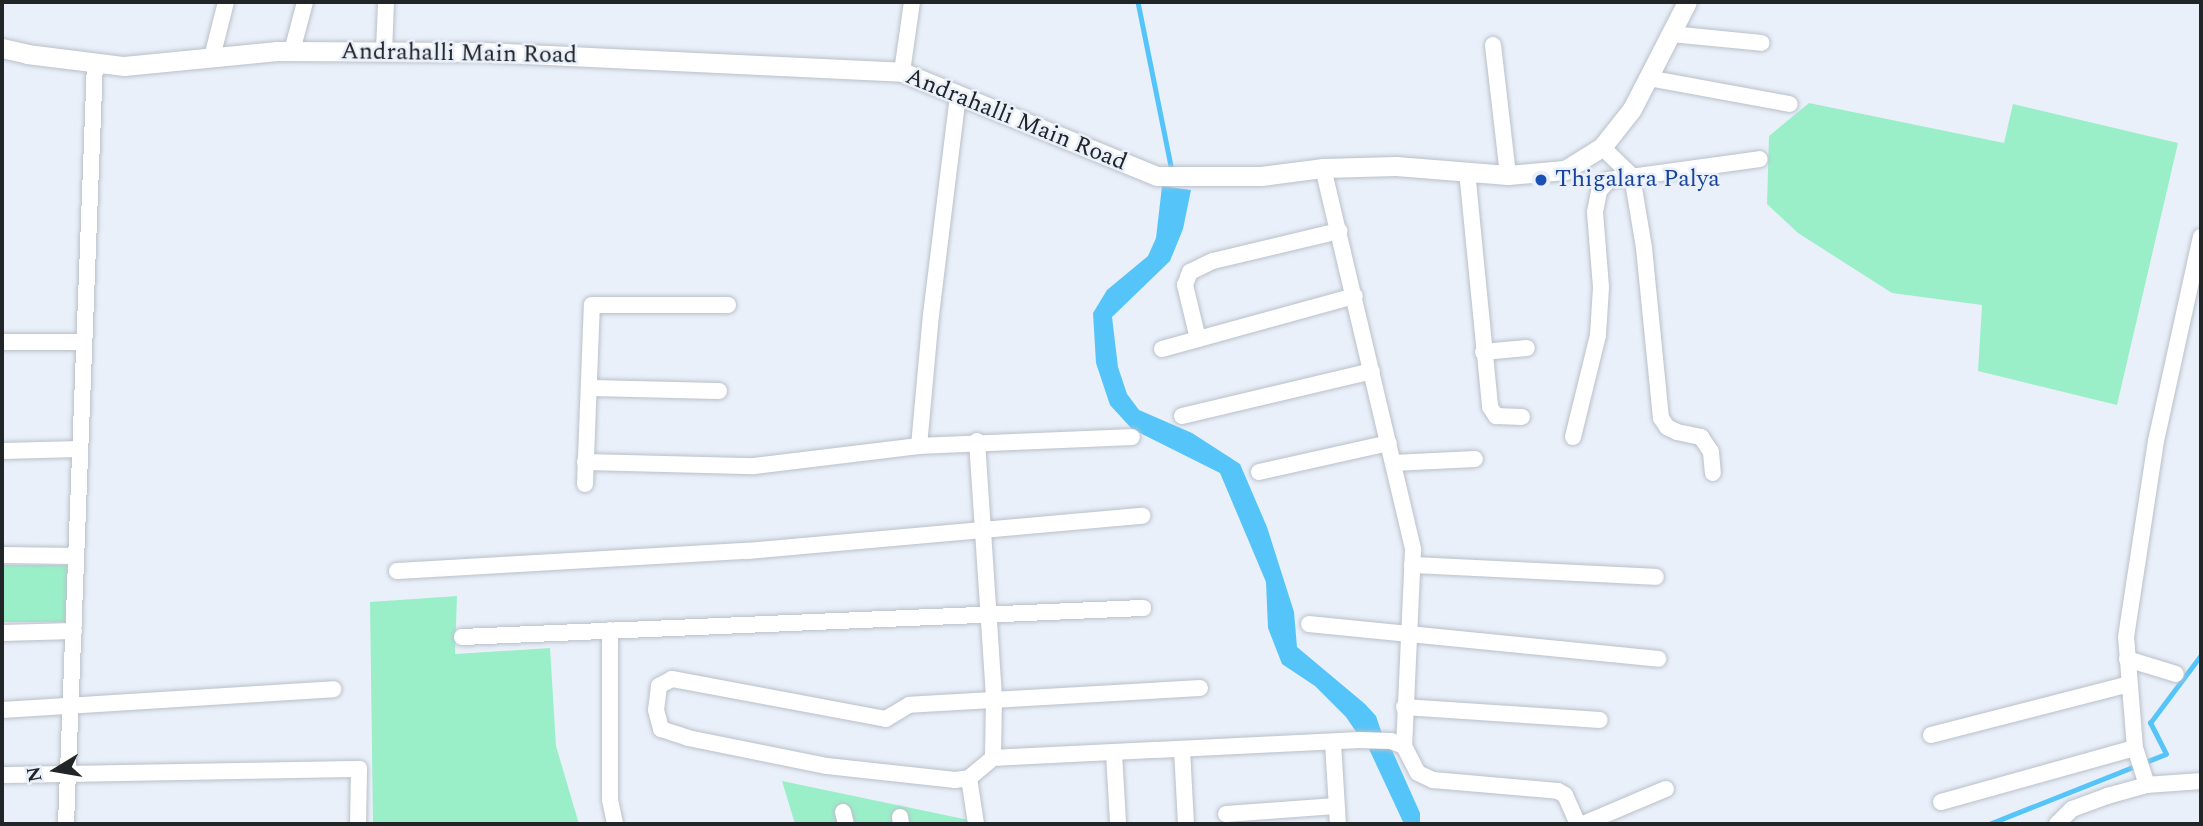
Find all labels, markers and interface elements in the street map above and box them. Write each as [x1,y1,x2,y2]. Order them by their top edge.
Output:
street label: Andrahalli Main Road [341,38,577,70]
street label: Andrahalli Main Road [901,62,1131,178]
place label: Thigalara Palya [1555,166,1720,194]
marker: Thigalara Palya [1533,172,1549,188]
north arrow [21,735,91,805]
text: N [19,764,51,784]

